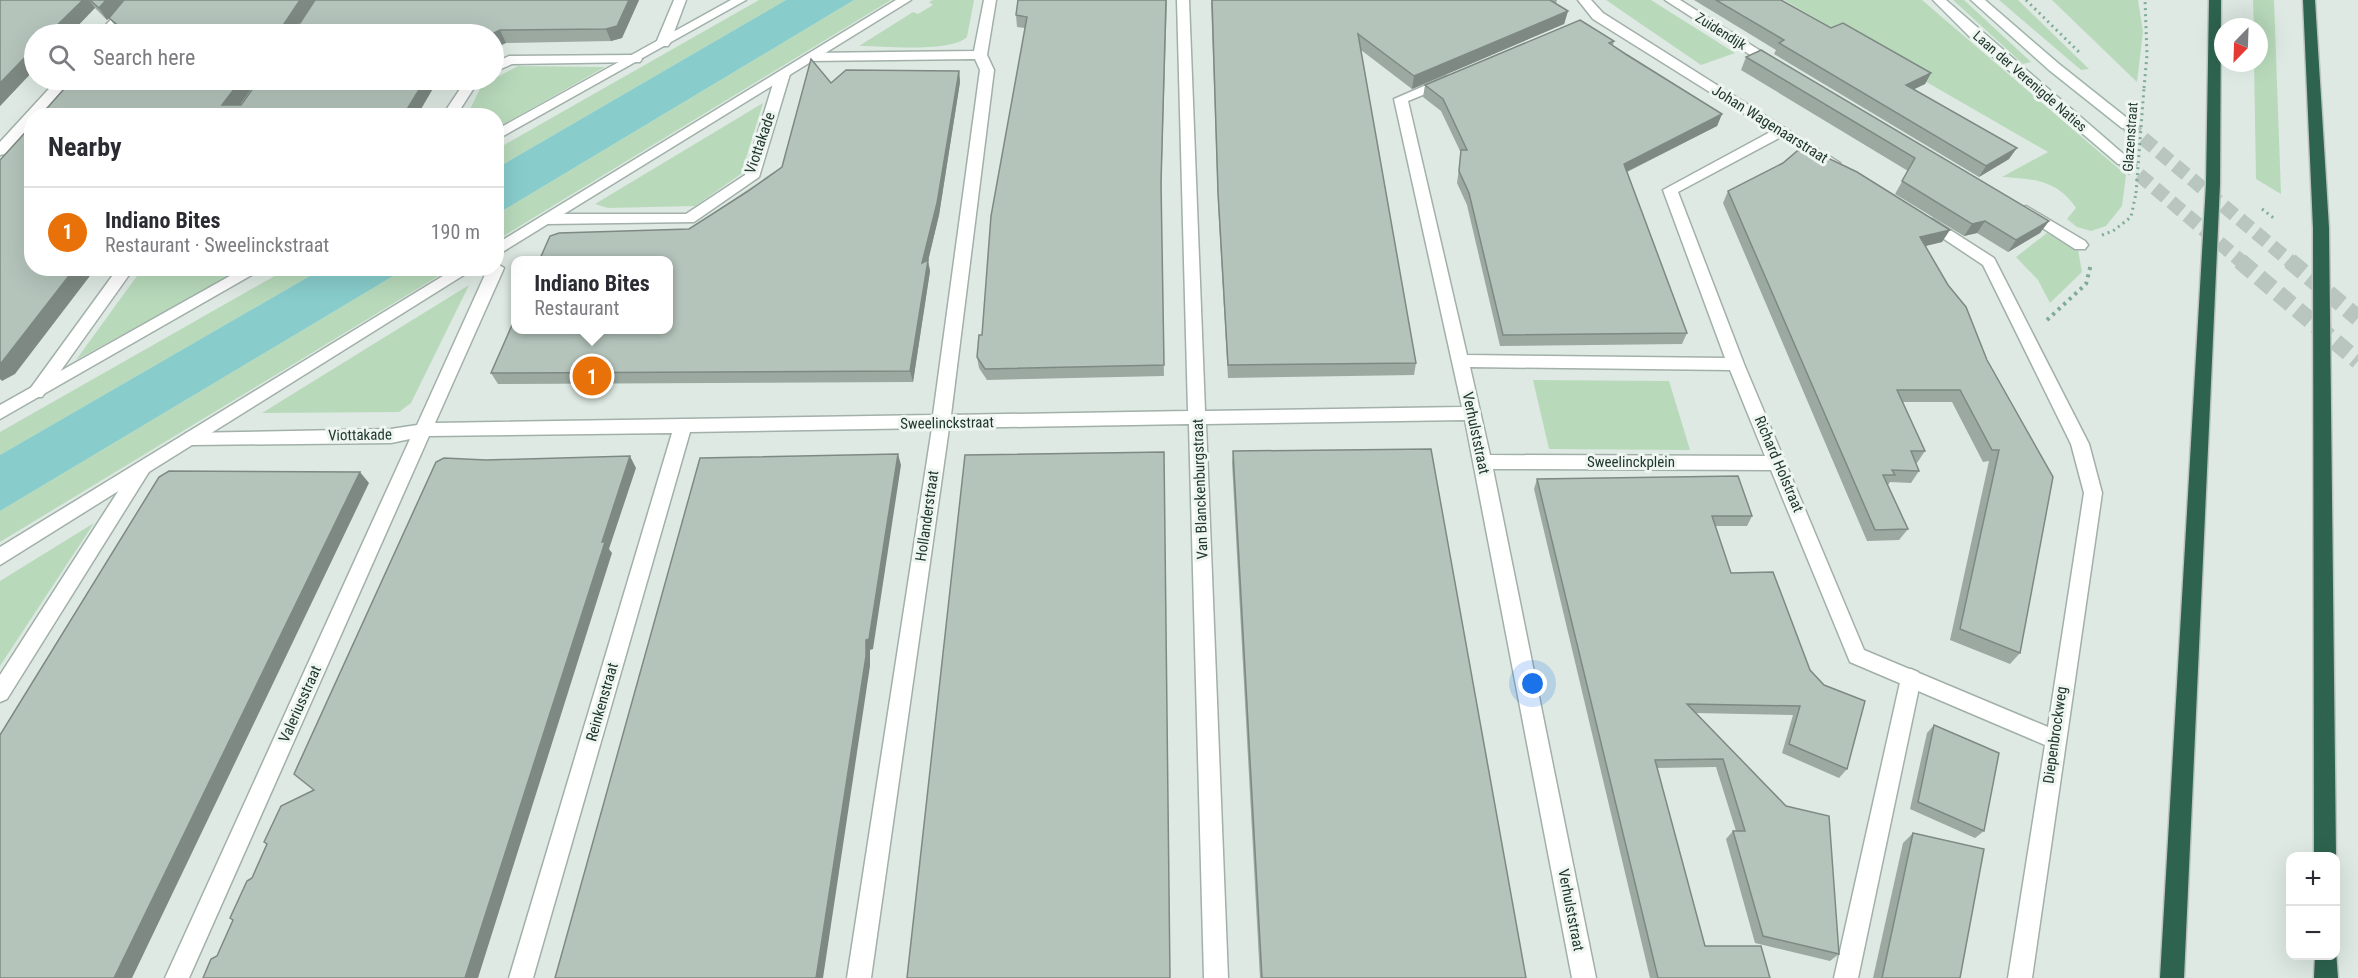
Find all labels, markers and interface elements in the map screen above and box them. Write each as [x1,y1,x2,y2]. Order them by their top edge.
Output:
street label: Zuidendijk [1693,9,1750,53]
north arrow [2214,18,2268,72]
search box [24,24,504,90]
street label: Laan der Verenigde Naties [1970,27,2090,135]
icon: search [45,41,78,74]
text: Search here [93,45,195,70]
street label: Johan Wagenaarstraat [1709,81,1831,167]
street label: Glazenstraat [2120,102,2140,172]
street label: Viottakade [741,110,779,176]
text: Nearby [48,132,122,162]
text: Indiano Bites [105,208,221,233]
text: 1 [62,220,73,244]
text: 190 m [431,220,480,244]
text: Restaurant · Sweelinckstraat [105,233,329,257]
popup [511,256,673,334]
text: Indiano Bites [534,271,650,296]
text: Restaurant [534,296,619,320]
pin: 1 [572,354,612,398]
street label: Verhulststraat [1459,390,1493,476]
street label: Sweelinckstraat [900,413,994,433]
street label: Richard Holstraat [1751,413,1807,515]
street label: Van Blanckenburgstraat [1189,418,1211,560]
street label: Viottakade [328,425,392,445]
street label: Sweelinckplein [1587,453,1675,471]
street label: Hollanderstraat [912,469,942,563]
street label: Reinkenstraat [582,661,622,743]
street label: Valeriusstraat [275,663,325,745]
your location [1518,669,1547,698]
street label: Diepenbrockweg [2039,685,2071,785]
map controls [2286,852,2340,960]
button: + [2286,852,2340,906]
street label: Verhulststraat [1554,867,1588,953]
button: − [2286,906,2340,960]

